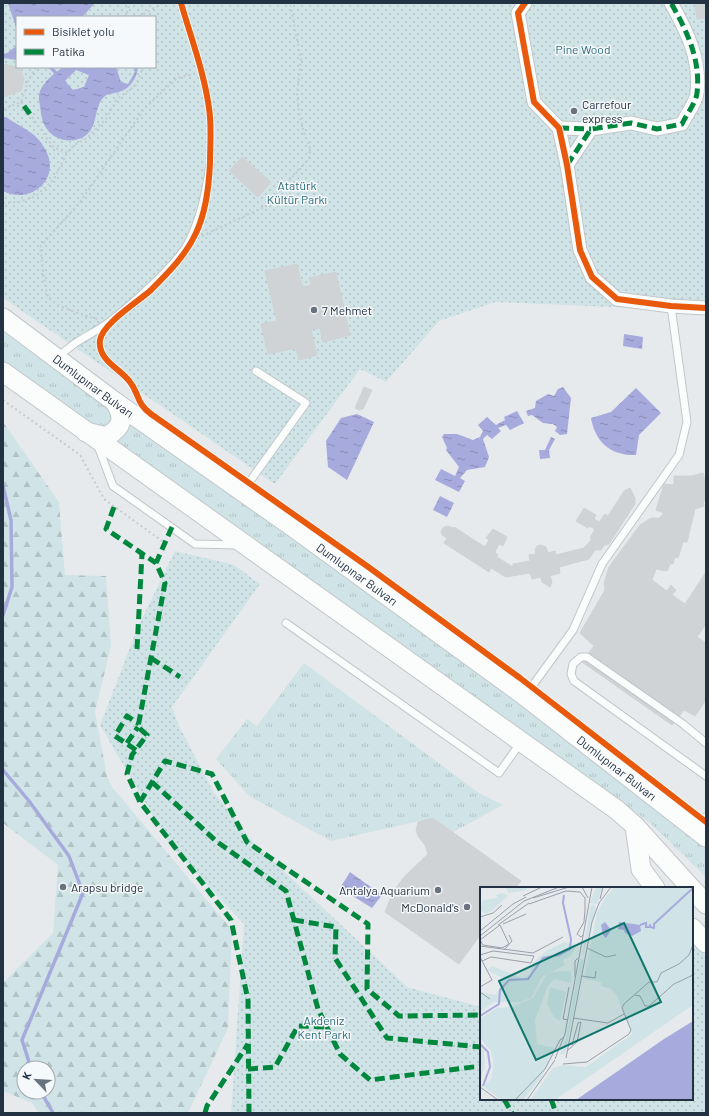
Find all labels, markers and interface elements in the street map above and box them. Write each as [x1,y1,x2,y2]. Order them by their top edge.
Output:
legend [16,16,156,68]
text: Bisiklet yolu [52,24,114,38]
park label: Pine Wood [556,42,610,56]
text: Patika [52,44,85,58]
place label: Carrefour express [582,97,632,125]
marker: Carrefour express [569,106,579,116]
park label: Atatürk Kültür Parkı [267,178,327,206]
place label: 7 Mehmet [322,303,372,317]
marker: 7 Mehmet [309,305,319,315]
street label: Dumlupınar Bulvarı [51,351,136,420]
street label: Dumlupınar Bulvarı [314,540,400,608]
street label: Dumlupınar Bulvarı [574,732,659,803]
place label: Arapsu bridge [71,880,143,894]
marker: Arapsu bridge [58,882,68,892]
place label: Antalya Aquarium [339,883,430,897]
marker: Antalya Aquarium [433,885,443,895]
inset map [480,887,693,1100]
place label: McDonald's [401,900,459,914]
marker: McDonald's [462,902,472,912]
park label: Akdeniz Kent Parkı [298,1013,350,1041]
north arrow [16,1060,56,1100]
text: K [19,1070,34,1081]

